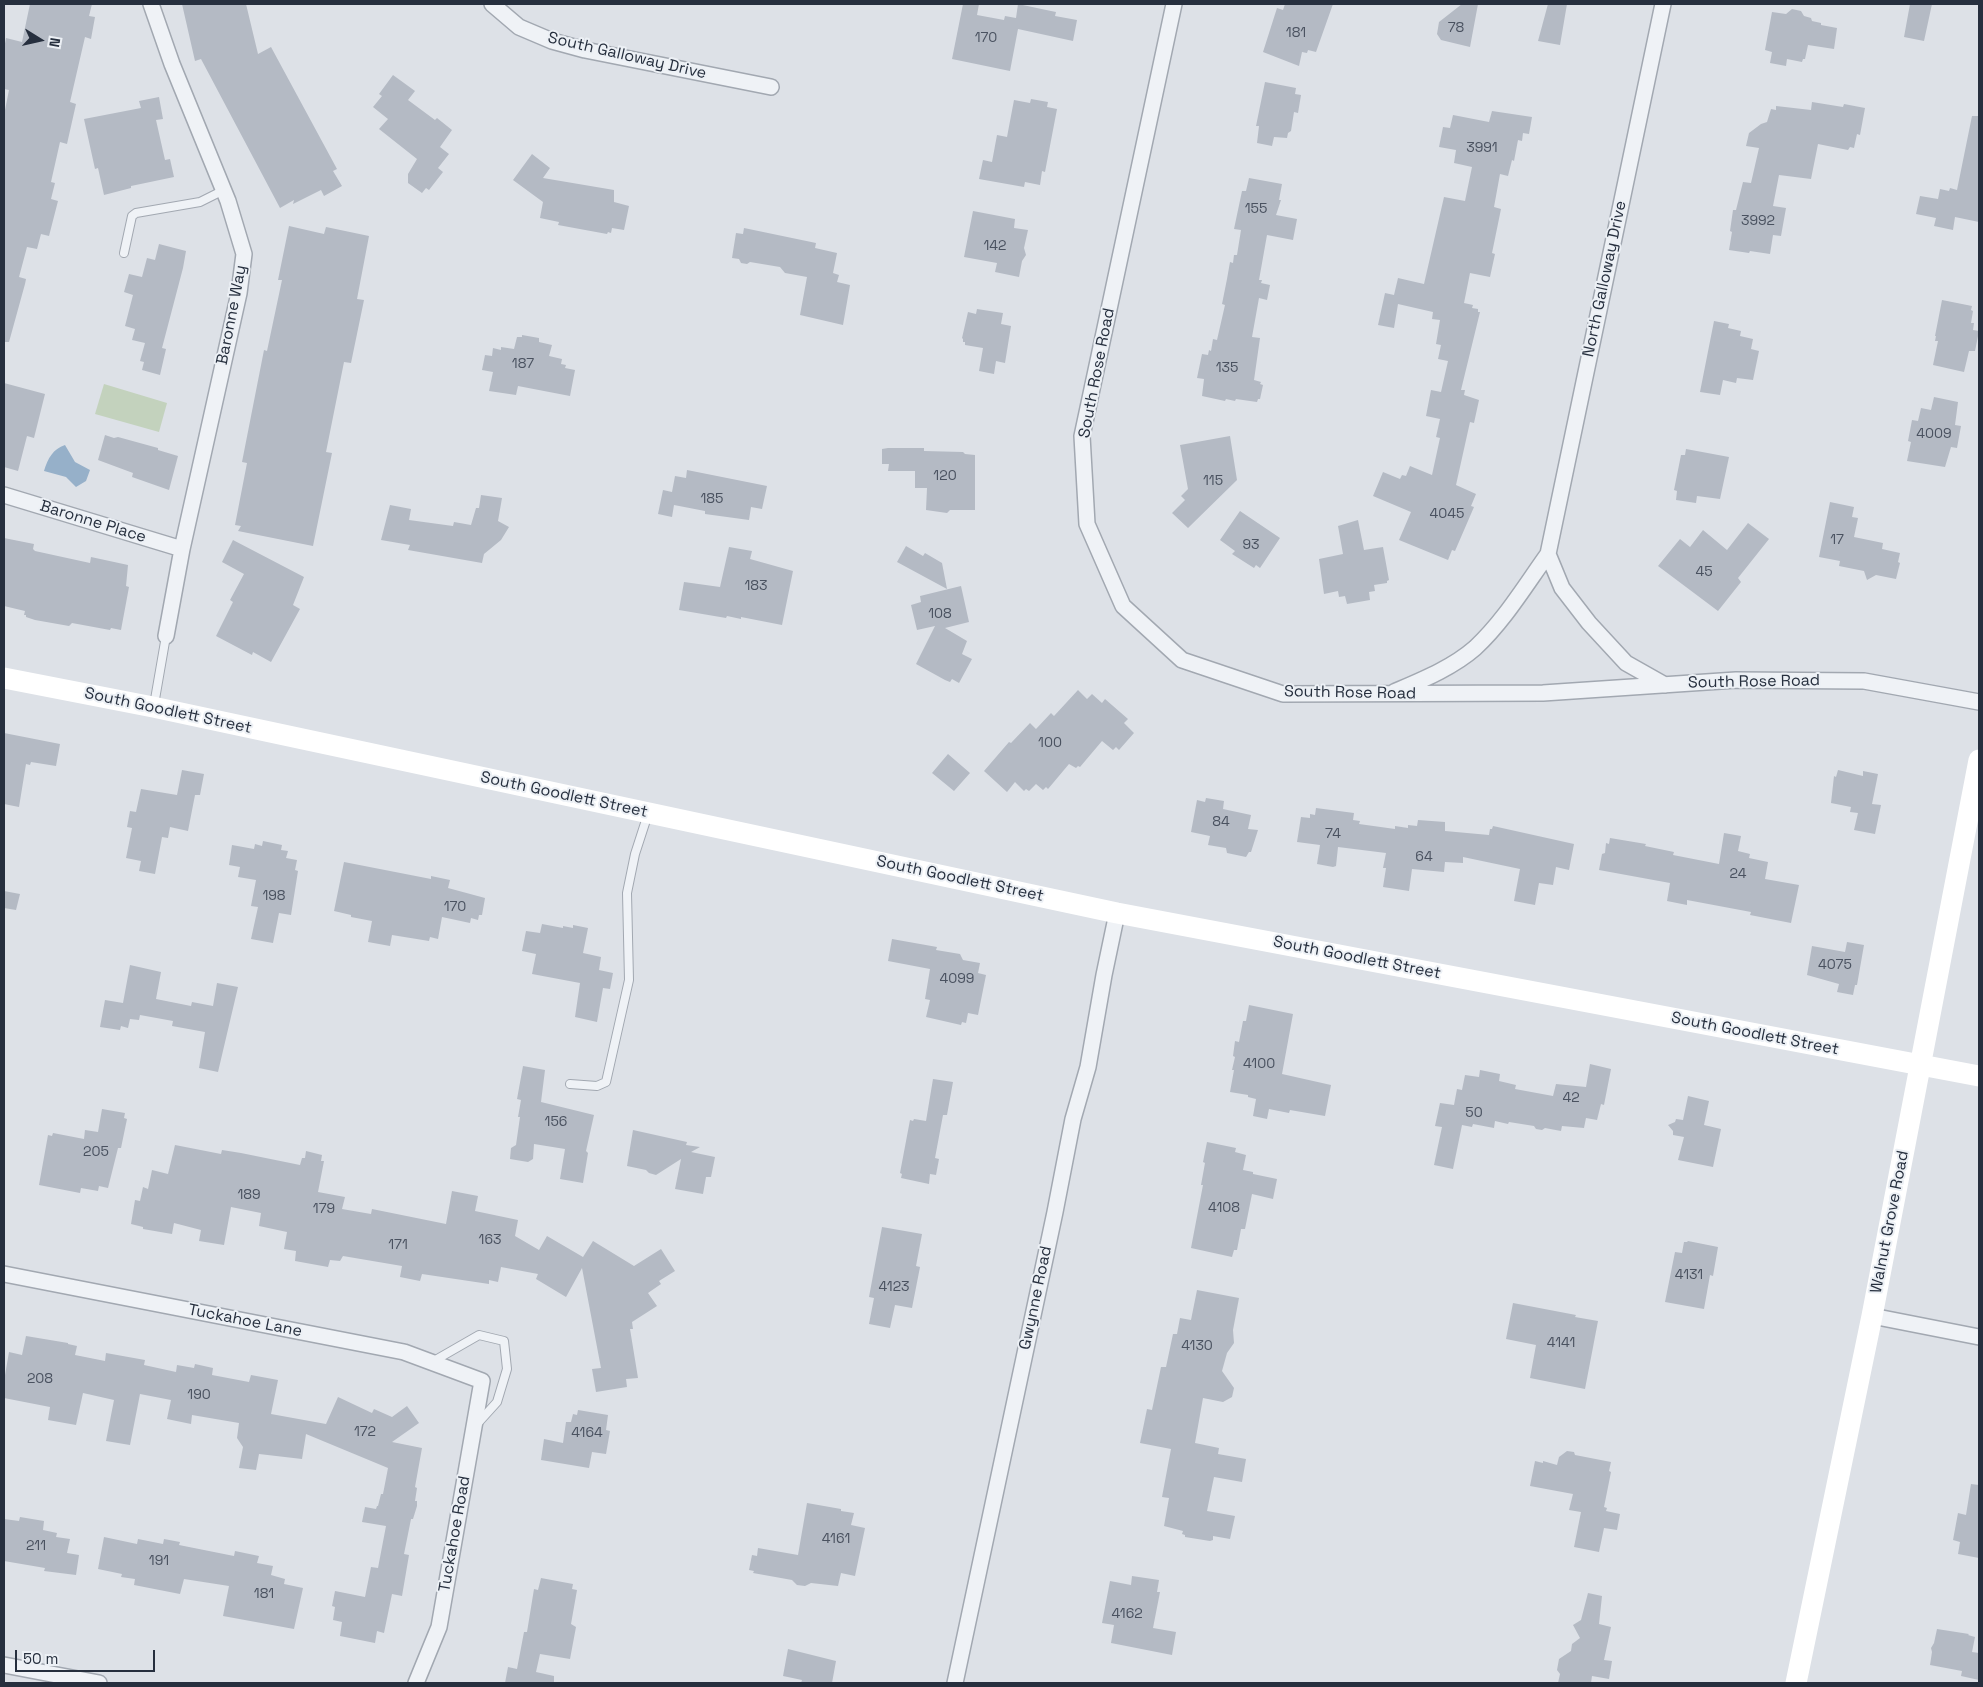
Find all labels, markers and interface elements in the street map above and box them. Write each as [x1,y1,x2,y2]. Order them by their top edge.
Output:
north arrow [15,15,65,65]
house number: 78 [1448,20,1464,36]
house number: 181 [1286,25,1306,41]
street label: South Galloway Drive [546,28,708,84]
house number: 170 [975,30,997,46]
text: N [45,36,64,49]
house number: 3991 [1466,140,1498,156]
street label: North Galloway Drive [1579,199,1631,359]
house number: 155 [1245,201,1267,217]
house number: 3992 [1741,213,1775,229]
house number: 142 [983,238,1007,254]
street label: Baronne Way [213,263,251,367]
street label: South Rose Road [1075,306,1119,440]
house number: 187 [512,356,534,372]
house number: 135 [1216,360,1238,376]
house number: 4009 [1916,426,1952,442]
house number: 120 [933,468,957,484]
house number: 115 [1203,473,1223,489]
house number: 185 [701,491,723,507]
street label: Baronne Place [38,497,148,547]
house number: 4045 [1430,506,1464,522]
house number: 17 [1830,532,1844,548]
house number: 93 [1242,537,1260,553]
house number: 45 [1695,564,1713,580]
house number: 183 [744,578,768,594]
house number: 108 [928,606,952,622]
street label: South Rose Road [1688,671,1820,693]
street label: South Rose Road [1284,682,1416,704]
street label: South Goodlett Street [83,684,253,738]
house number: 100 [1038,735,1062,751]
street label: South Goodlett Street [479,768,649,822]
house number: 84 [1212,814,1230,830]
house number: 74 [1325,826,1341,842]
house number: 64 [1415,849,1433,865]
street label: South Goodlett Street [875,852,1045,906]
house number: 24 [1730,866,1746,882]
house number: 198 [262,888,286,904]
house number: 170 [444,899,466,915]
street label: South Goodlett Street [1272,932,1442,984]
house number: 4075 [1818,957,1852,973]
house number: 4099 [940,971,974,987]
street label: South Goodlett Street [1670,1008,1840,1060]
house number: 4100 [1243,1056,1275,1072]
house number: 42 [1562,1090,1580,1106]
house number: 50 [1465,1105,1483,1121]
house number: 156 [545,1114,567,1130]
house number: 205 [83,1144,109,1160]
street label: Walnut Grove Road [1867,1149,1913,1295]
house number: 189 [237,1187,261,1203]
house number: 4108 [1208,1200,1240,1216]
house number: 179 [313,1201,335,1217]
house number: 163 [479,1232,501,1248]
house number: 171 [388,1237,408,1253]
street label: Gwynne Road [1016,1244,1056,1352]
house number: 4131 [1675,1267,1703,1283]
house number: 4123 [878,1279,910,1295]
street label: Tuckahoe Lane [186,1301,304,1341]
house number: 4141 [1547,1335,1575,1351]
house number: 4130 [1181,1338,1213,1354]
house number: 208 [27,1371,53,1387]
house number: 190 [187,1387,211,1403]
house number: 172 [354,1424,376,1440]
house number: 4164 [571,1425,603,1441]
street label: Tuckahoe Road [435,1474,475,1594]
house number: 4161 [822,1531,850,1547]
house number: 211 [26,1538,46,1554]
house number: 191 [149,1553,169,1569]
house number: 181 [254,1586,274,1602]
house number: 4162 [1111,1606,1143,1622]
scale bar [18,1640,158,1672]
text: 50 m [23,1649,58,1668]

